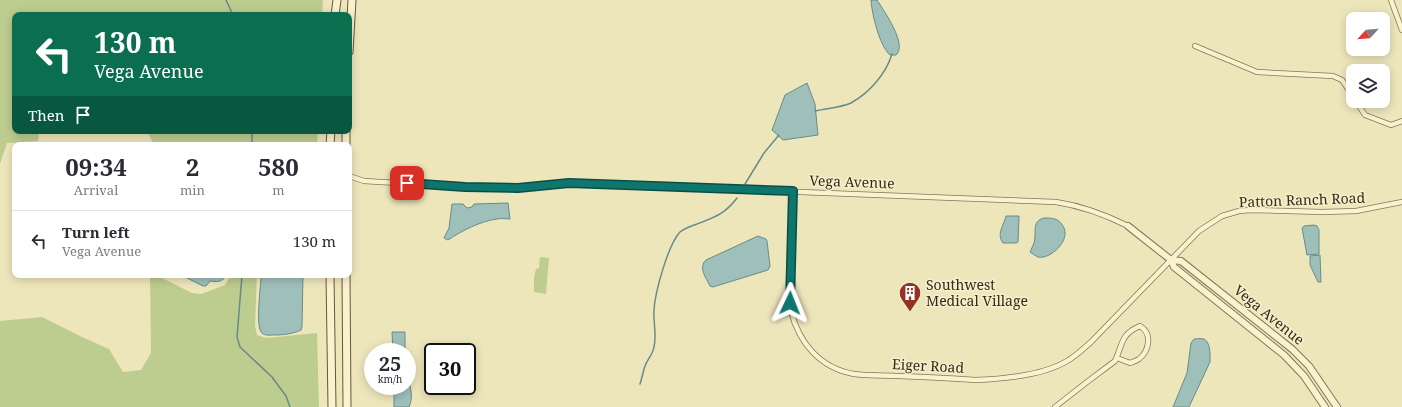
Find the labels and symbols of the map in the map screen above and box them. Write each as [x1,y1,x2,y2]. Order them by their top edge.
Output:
north arrow [1346,12,1390,56]
pin [390,166,424,200]
street label: Vega Avenue [809,171,895,192]
street label: Patton Ranch Road [1239,188,1366,211]
place label: Southwest Medical Village [926,275,1028,310]
building icon: Southwest Medical Village [897,280,923,313]
street label: Vega Avenue [1230,280,1308,349]
position arrow [769,282,811,324]
speed limit sign: 30 [424,343,476,395]
street label: Eiger Road [891,354,965,377]

